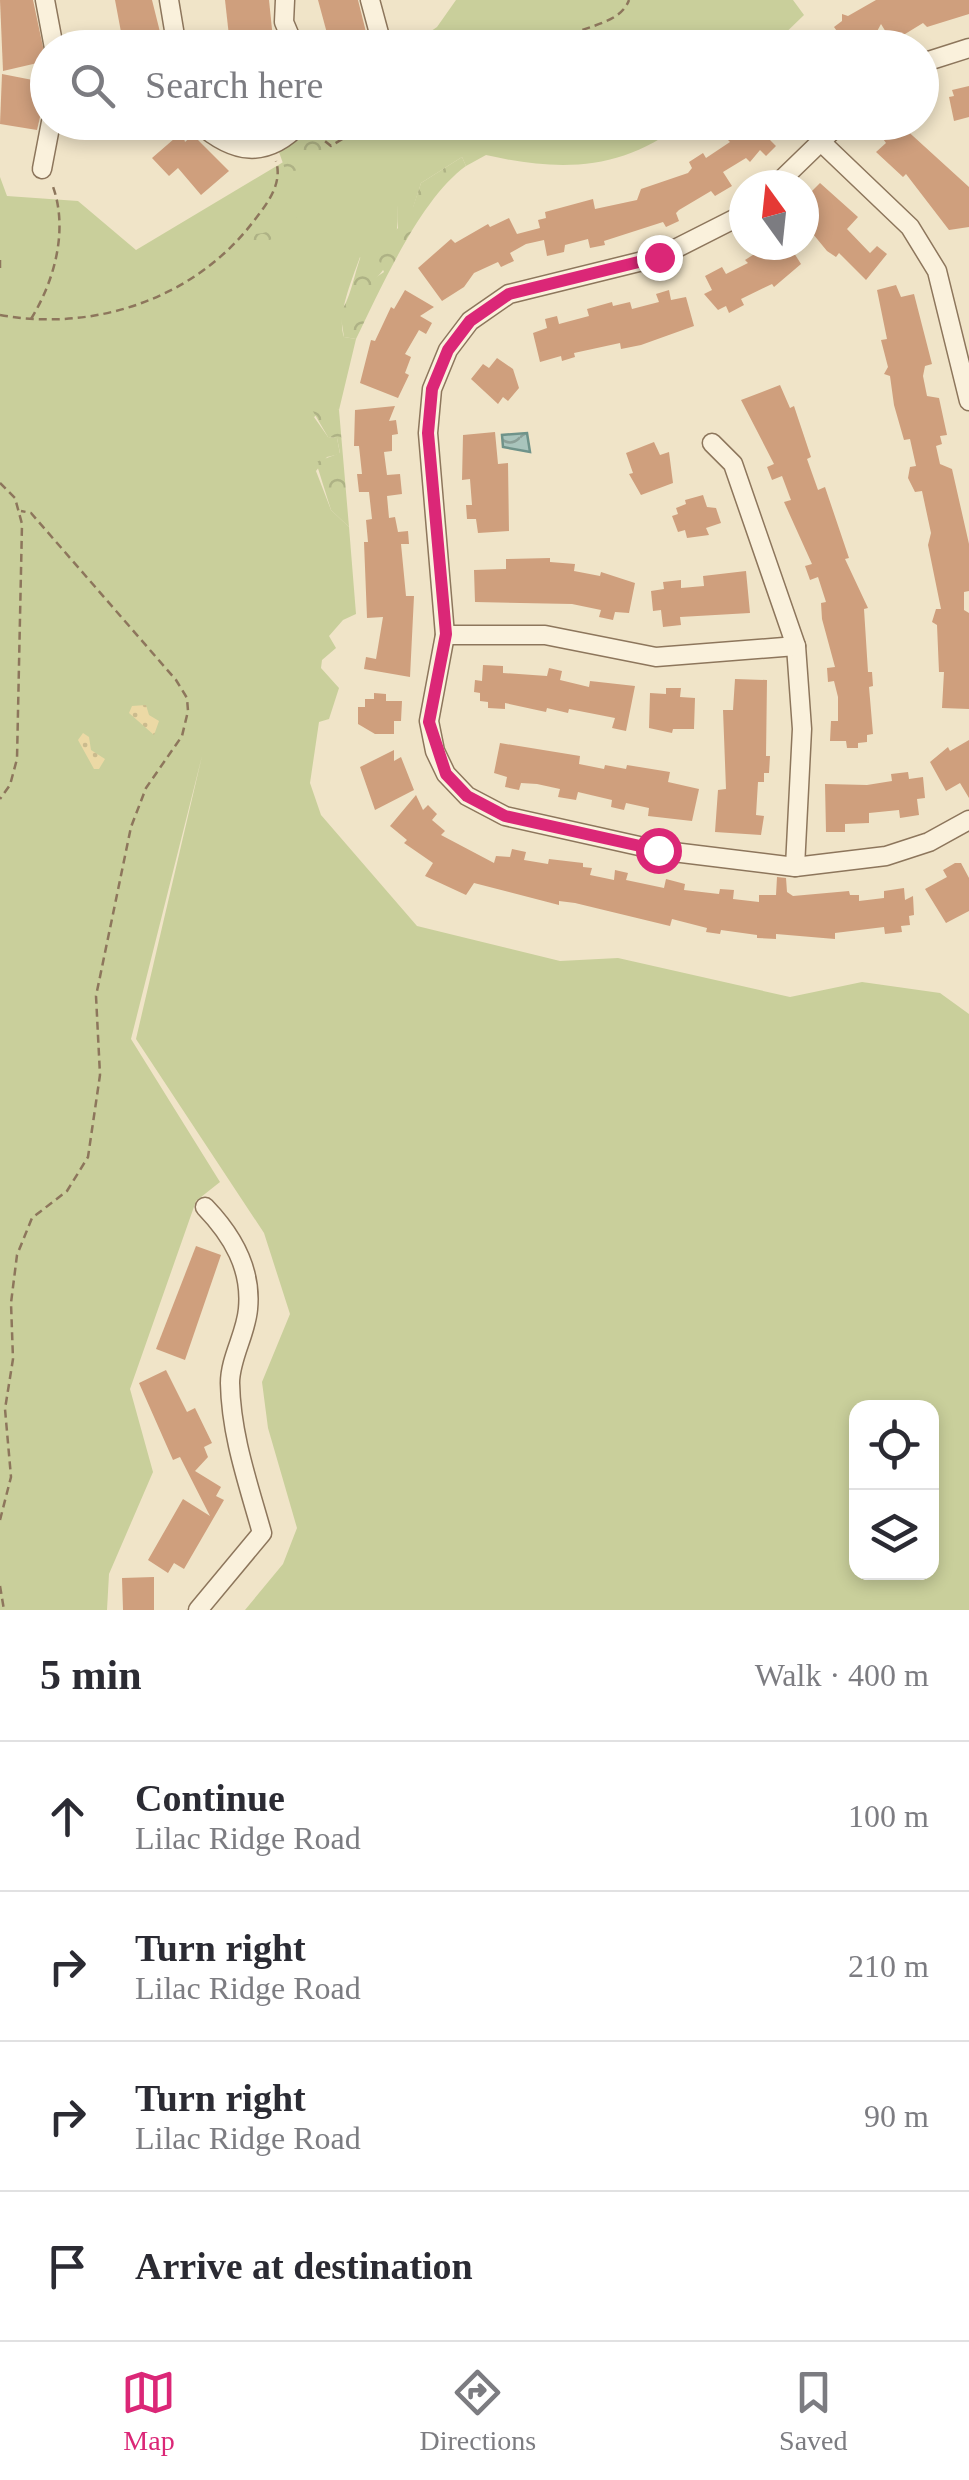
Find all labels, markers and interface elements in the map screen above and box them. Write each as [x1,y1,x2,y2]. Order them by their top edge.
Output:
search box [30,30,939,140]
icon: search [65,58,120,113]
text: Search here [145,64,323,106]
north arrow [729,170,819,260]
route end [637,235,683,281]
route start [636,828,682,874]
map controls [849,1400,939,1580]
button: locate [849,1400,939,1490]
button: layers [849,1490,939,1580]
text: 5 min [40,1652,142,1698]
text: Walk · 400 m [755,1657,929,1693]
text: Continue [135,1777,285,1819]
icon: ahead [40,1789,95,1844]
text: 100 m [848,1798,929,1834]
text: Lilac Ridge Road [135,1820,361,1856]
text: Turn right [135,1927,306,1969]
icon: right [40,1939,95,1994]
text: 210 m [848,1948,929,1984]
text: Lilac Ridge Road [135,1970,361,2006]
text: Turn right [135,2077,306,2119]
icon: right [40,2089,95,2144]
text: 90 m [864,2098,929,2134]
text: Lilac Ridge Road [135,2120,361,2156]
icon: arrive [40,2239,95,2294]
text: Arrive at destination [135,2245,473,2287]
tab: Map [121,2365,176,2457]
tab: Directions [419,2365,536,2457]
tab: Saved [779,2365,848,2457]

